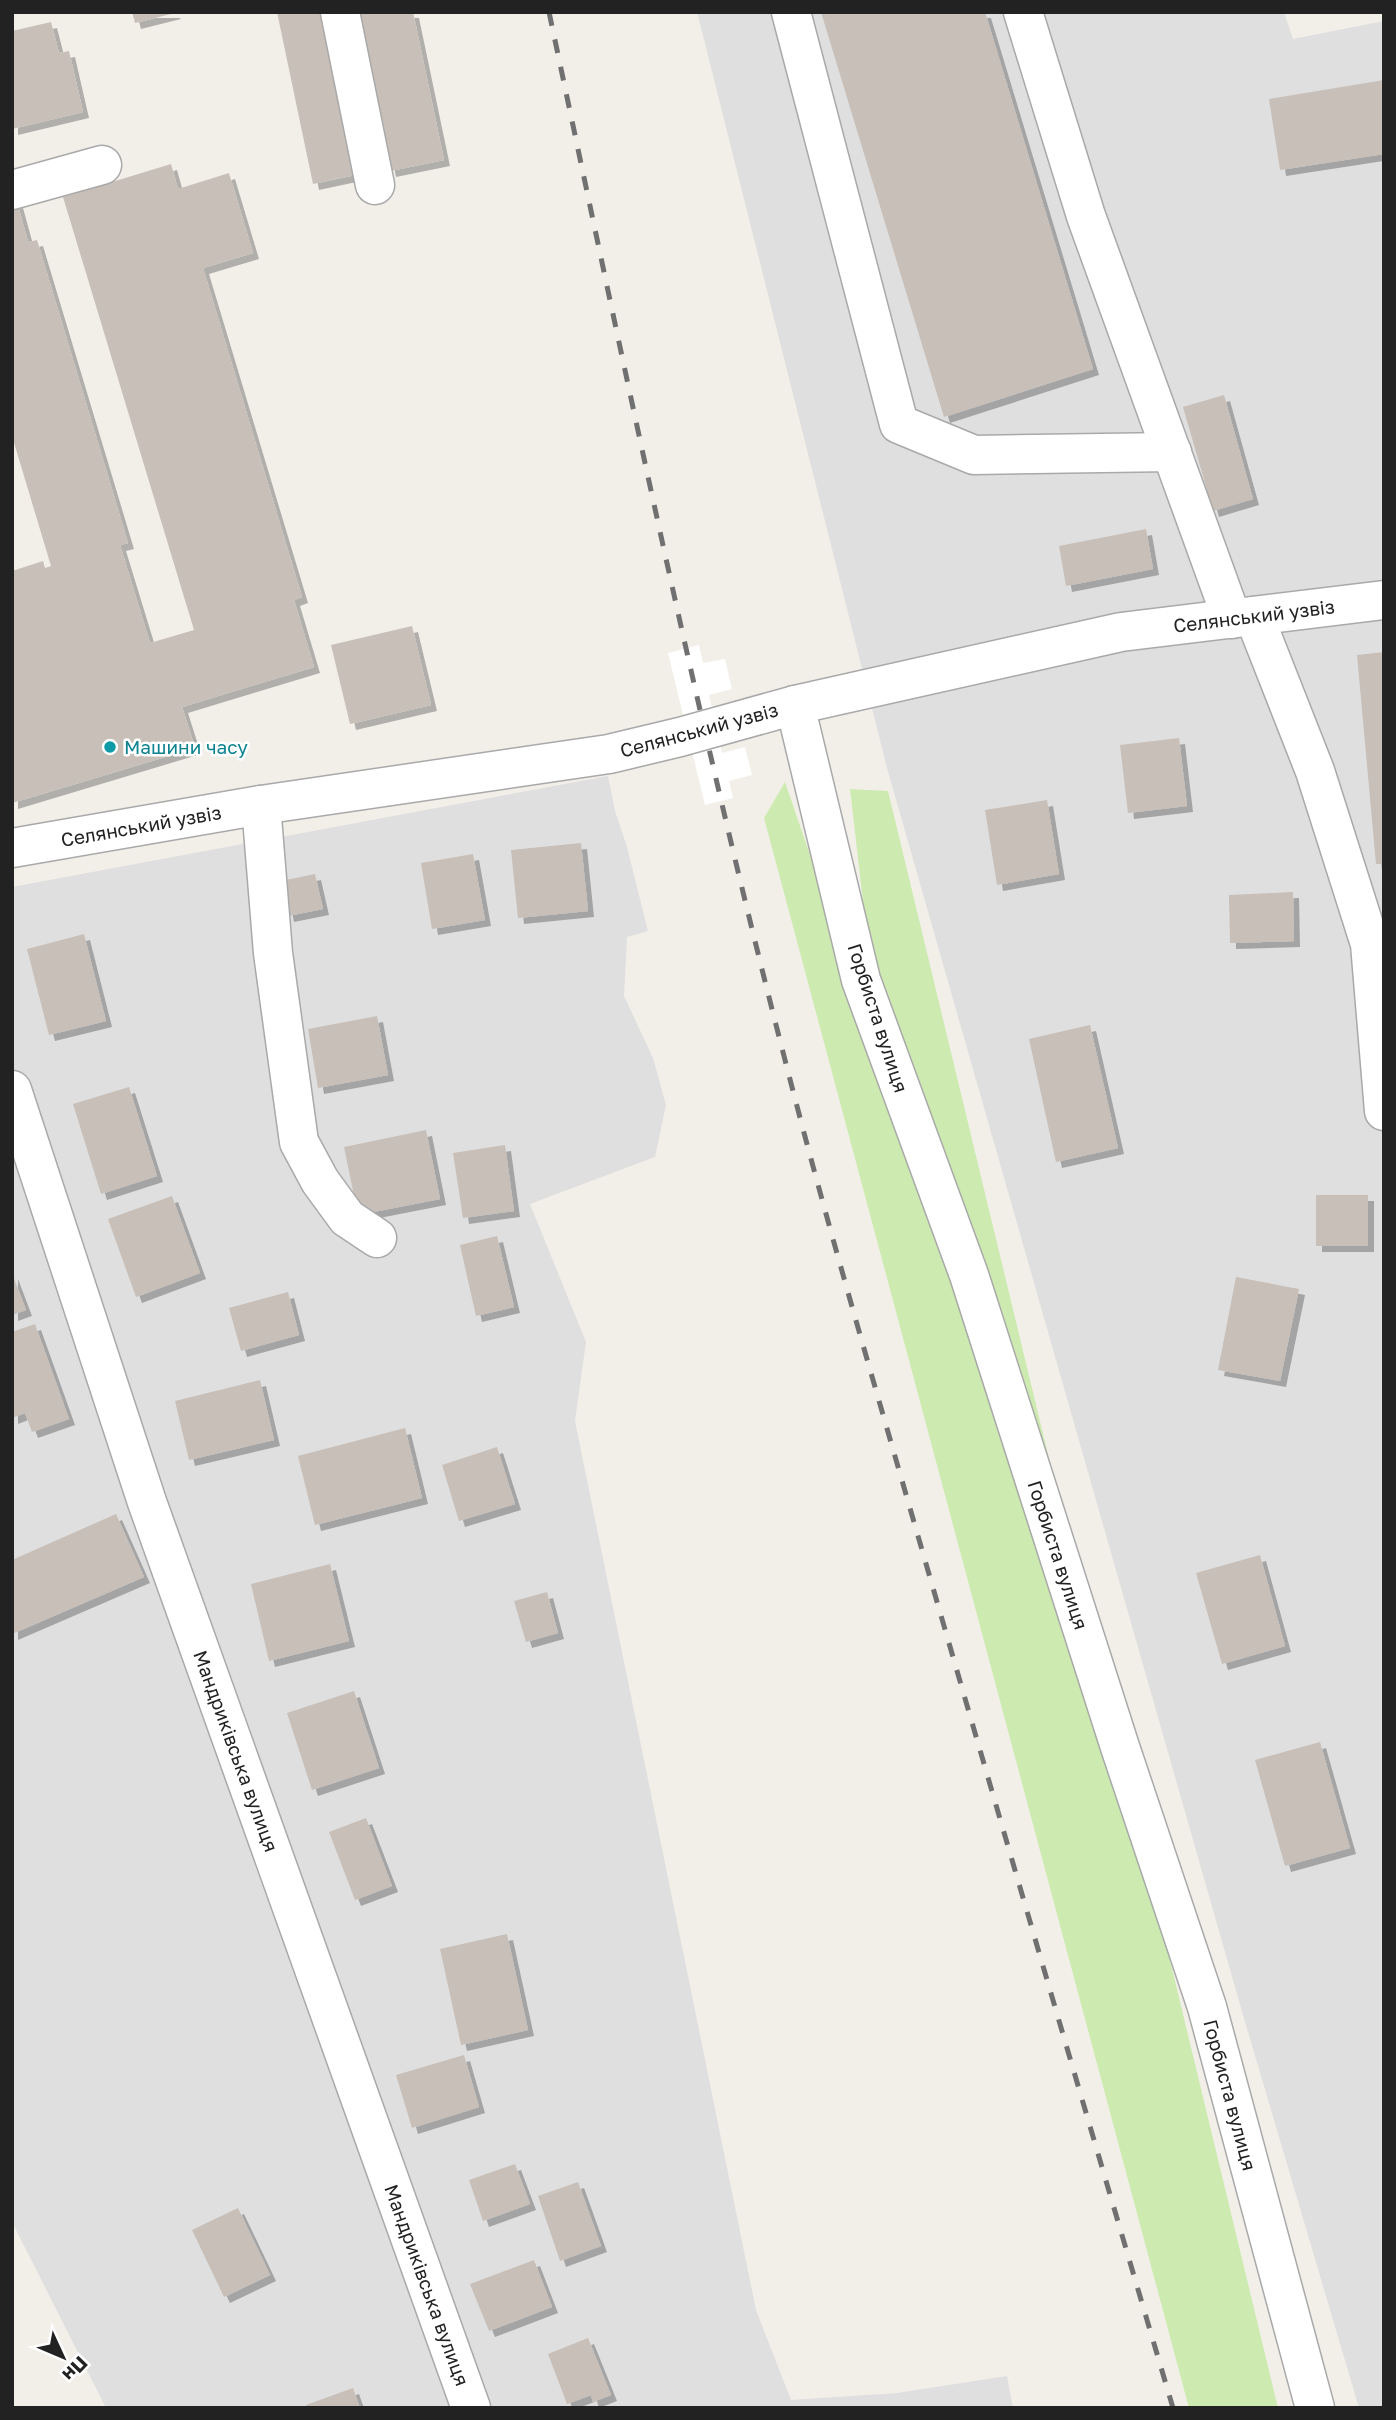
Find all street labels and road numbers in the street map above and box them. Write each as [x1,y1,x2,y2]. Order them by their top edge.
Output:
street label: Селянський узвіз [1172,594,1336,637]
street label: Селянський узвіз [617,697,780,762]
street label: Селянський узвіз [59,800,223,851]
street label: Горбиста вулиця [844,940,913,1095]
street label: Горбиста вулиця [1024,1477,1093,1632]
street label: Мандриківська вулиця [189,1647,284,1855]
street label: Горбиста вулиця [1199,2017,1262,2173]
street label: Мандриківська вулиця [380,2181,475,2389]

